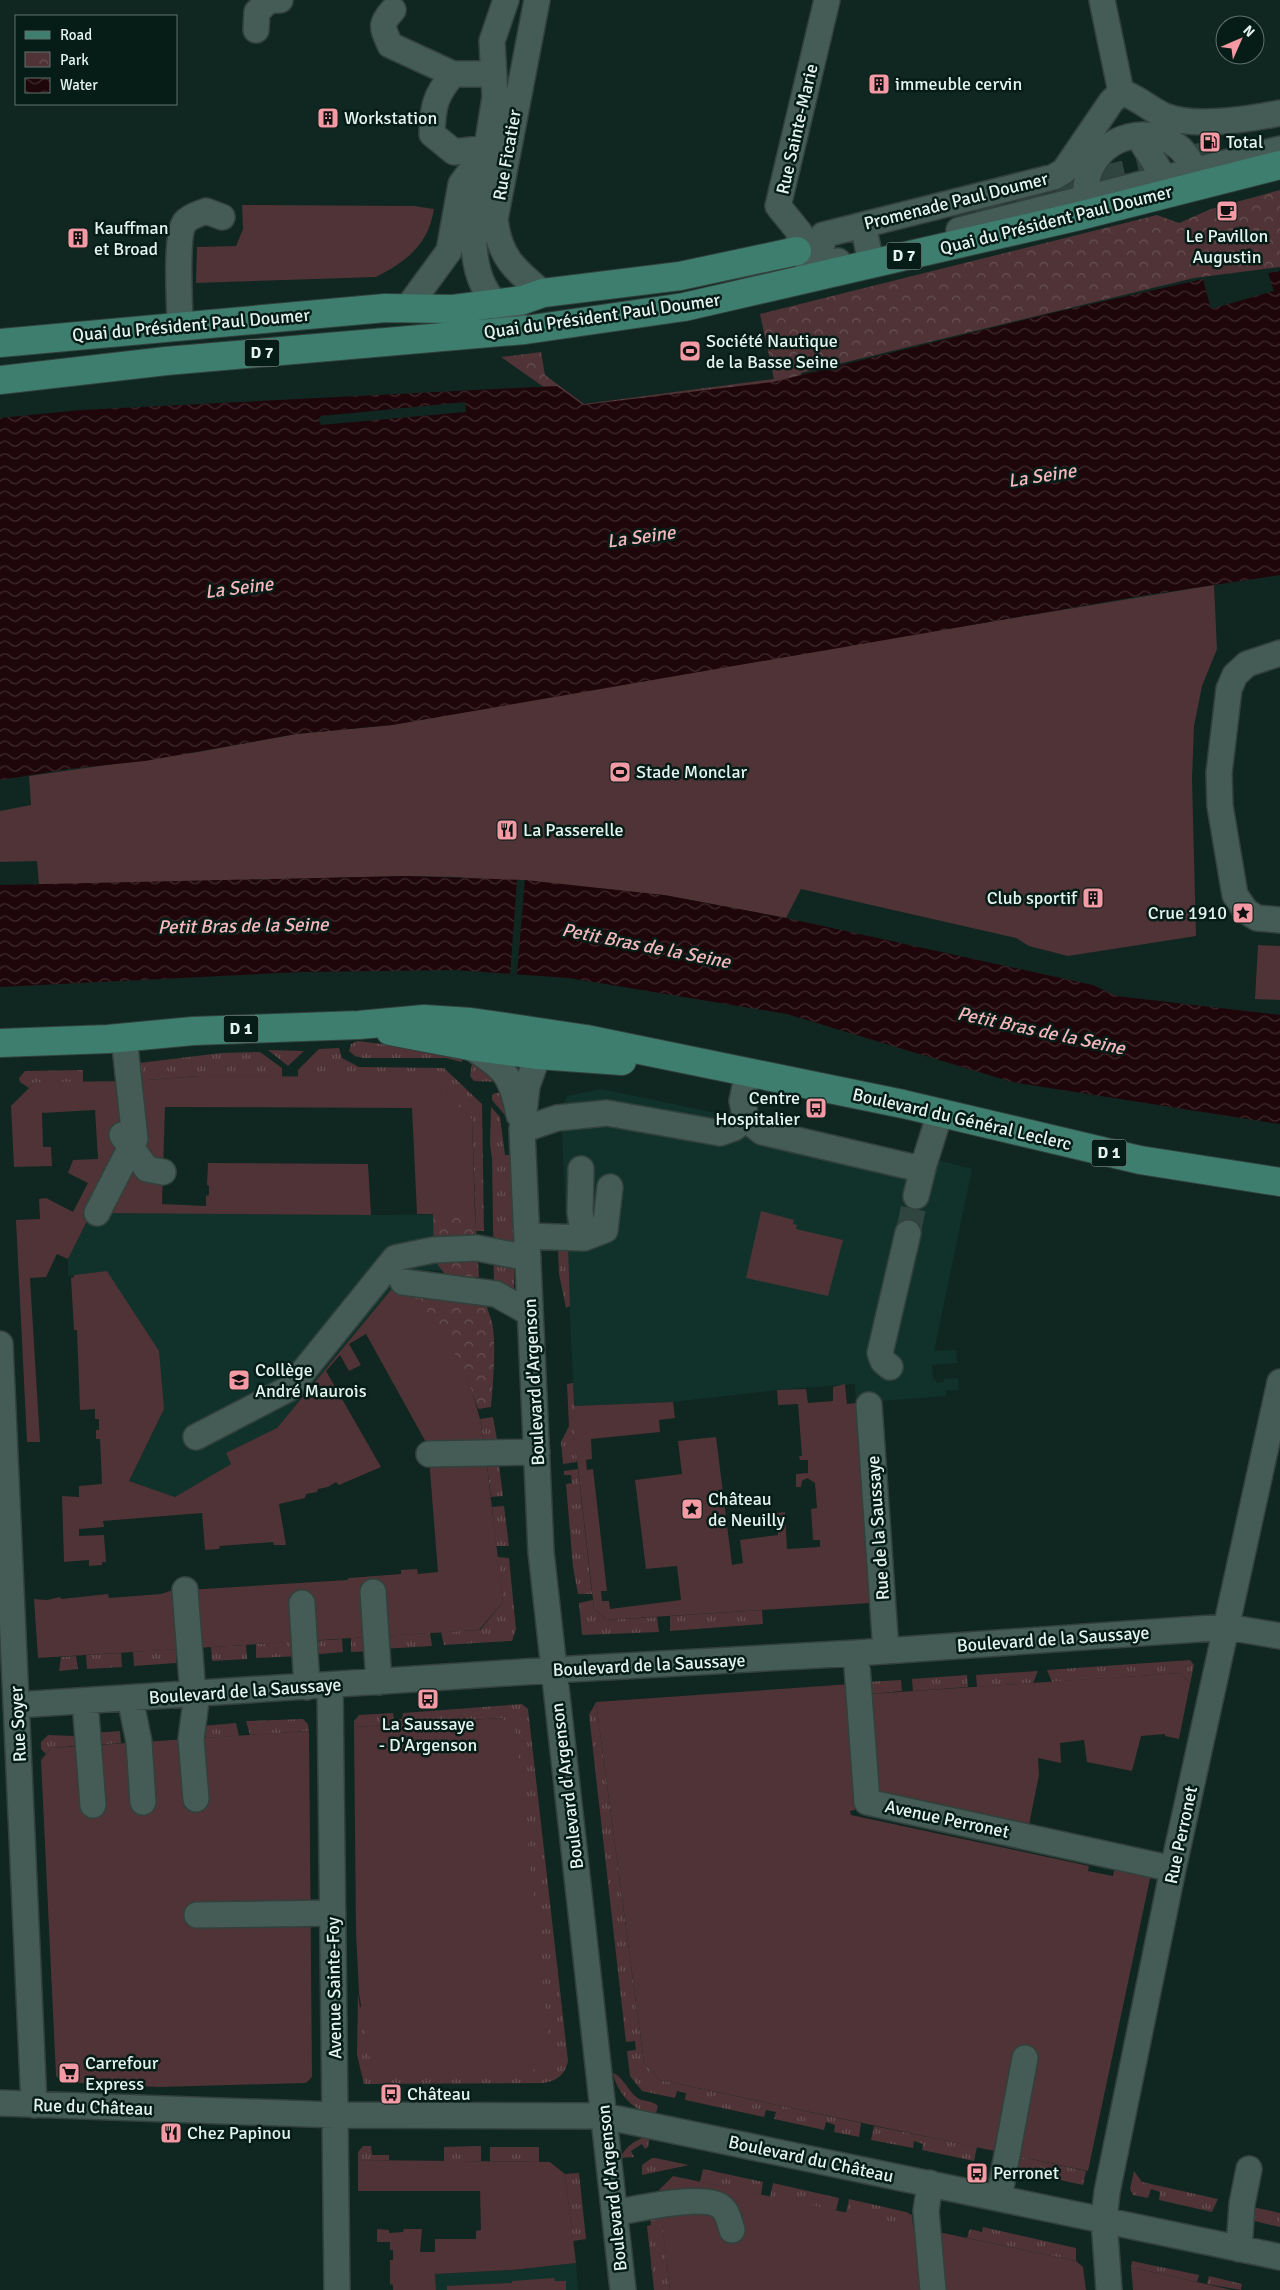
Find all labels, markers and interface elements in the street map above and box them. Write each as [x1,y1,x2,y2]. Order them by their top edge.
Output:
legend [15,15,178,105]
north arrow [1215,15,1265,65]
text: N [1239,22,1258,41]
text: Road [60,26,92,44]
text: Park [60,51,89,69]
street label: Rue Sainte-Marie [771,62,823,196]
building icon: immeuble cervin [867,72,891,96]
place label: immeuble cervin [895,73,1022,95]
text: Water [60,76,98,94]
building icon: Workstation [316,106,340,130]
place label: Workstation [344,107,437,129]
street label: Rue Ficatier [488,108,526,202]
fuel station icon: Total [1198,130,1222,154]
place label: Total [1226,131,1263,153]
street label: Promenade Paul Doumer [862,167,1051,235]
street label: Quai du Président Paul Doumer [938,180,1175,260]
cafe icon: Le Pavillon Augustin [1215,199,1239,223]
place label: Kauffman et Broad [94,217,169,260]
place label: Le Pavillon Augustin [1186,225,1268,268]
building icon: Kauffman et Broad [66,226,90,250]
road number: D 7 [886,242,922,270]
street label: Quai du Président Paul Doumer [482,288,722,343]
street label: Quai du Président Paul Doumer [71,304,311,346]
place label: Société Nautique de la Basse Seine [706,330,838,373]
road number: D 7 [244,339,280,366]
sports icon: Société Nautique de la Basse Seine [678,339,702,363]
water label: La Seine [1006,459,1079,493]
water label: La Seine [605,520,678,554]
water label: La Seine [203,572,276,604]
sports icon: Stade Monclar [608,760,632,784]
place label: Stade Monclar [636,761,748,783]
restaurant icon: La Passerelle [495,818,519,842]
place label: La Passerelle [523,819,624,841]
building icon: Club sportif [1081,886,1105,910]
place label: Club sportif [987,887,1078,909]
place icon: Crue 1910 [1231,901,1255,925]
place label: Crue 1910 [1148,902,1227,924]
water label: Petit Bras de la Seine [157,912,330,939]
water label: Petit Bras de la Seine [560,918,734,974]
water label: Petit Bras de la Seine [955,1001,1129,1061]
road number: D 1 [224,1016,258,1042]
street label: Boulevard du Général Leclerc [850,1083,1074,1155]
place label: Centre Hospitalier [715,1087,800,1130]
bus stop icon: Centre Hospitalier [804,1096,828,1120]
road number: D 1 [1092,1140,1126,1166]
street label: Boulevard d'Argenson [519,1298,549,1466]
place label: Collège André Maurois [255,1359,367,1402]
school or university icon: Collège André Maurois [227,1368,251,1392]
street label: Rue de la Saussaye [862,1455,894,1601]
place label: Château de Neuilly [708,1488,786,1531]
place icon: Château de Neuilly [680,1497,704,1521]
street label: Boulevard de la Saussaye [956,1621,1150,1657]
street label: Boulevard de la Saussaye [552,1649,746,1681]
street label: Boulevard de la Saussaye [148,1673,342,1709]
street label: Rue Soyer [5,1685,31,1763]
bus stop icon: La Saussaye - D'Argenson [416,1687,440,1711]
street label: Boulevard d'Argenson [546,1702,588,1870]
place label: La Saussaye - D'Argenson [379,1713,477,1756]
street label: Rue Perronet [1160,1784,1202,1886]
street label: Avenue Perronet [883,1795,1011,1843]
street label: Avenue Sainte-Foy [322,1916,346,2059]
place label: Carrefour Express [85,2052,159,2095]
supermarket icon: Carrefour Express [57,2061,81,2085]
bus stop icon: Château [379,2082,403,2106]
place label: Château [407,2083,471,2105]
street label: Rue du Château [33,2094,153,2120]
street label: Boulevard d'Argenson [592,2104,632,2272]
restaurant icon: Chez Papinou [159,2121,183,2145]
place label: Chez Papinou [187,2122,291,2144]
street label: Boulevard du Château [726,2131,896,2187]
bus stop icon: Perronet [965,2161,989,2185]
place label: Perronet [993,2162,1059,2184]

